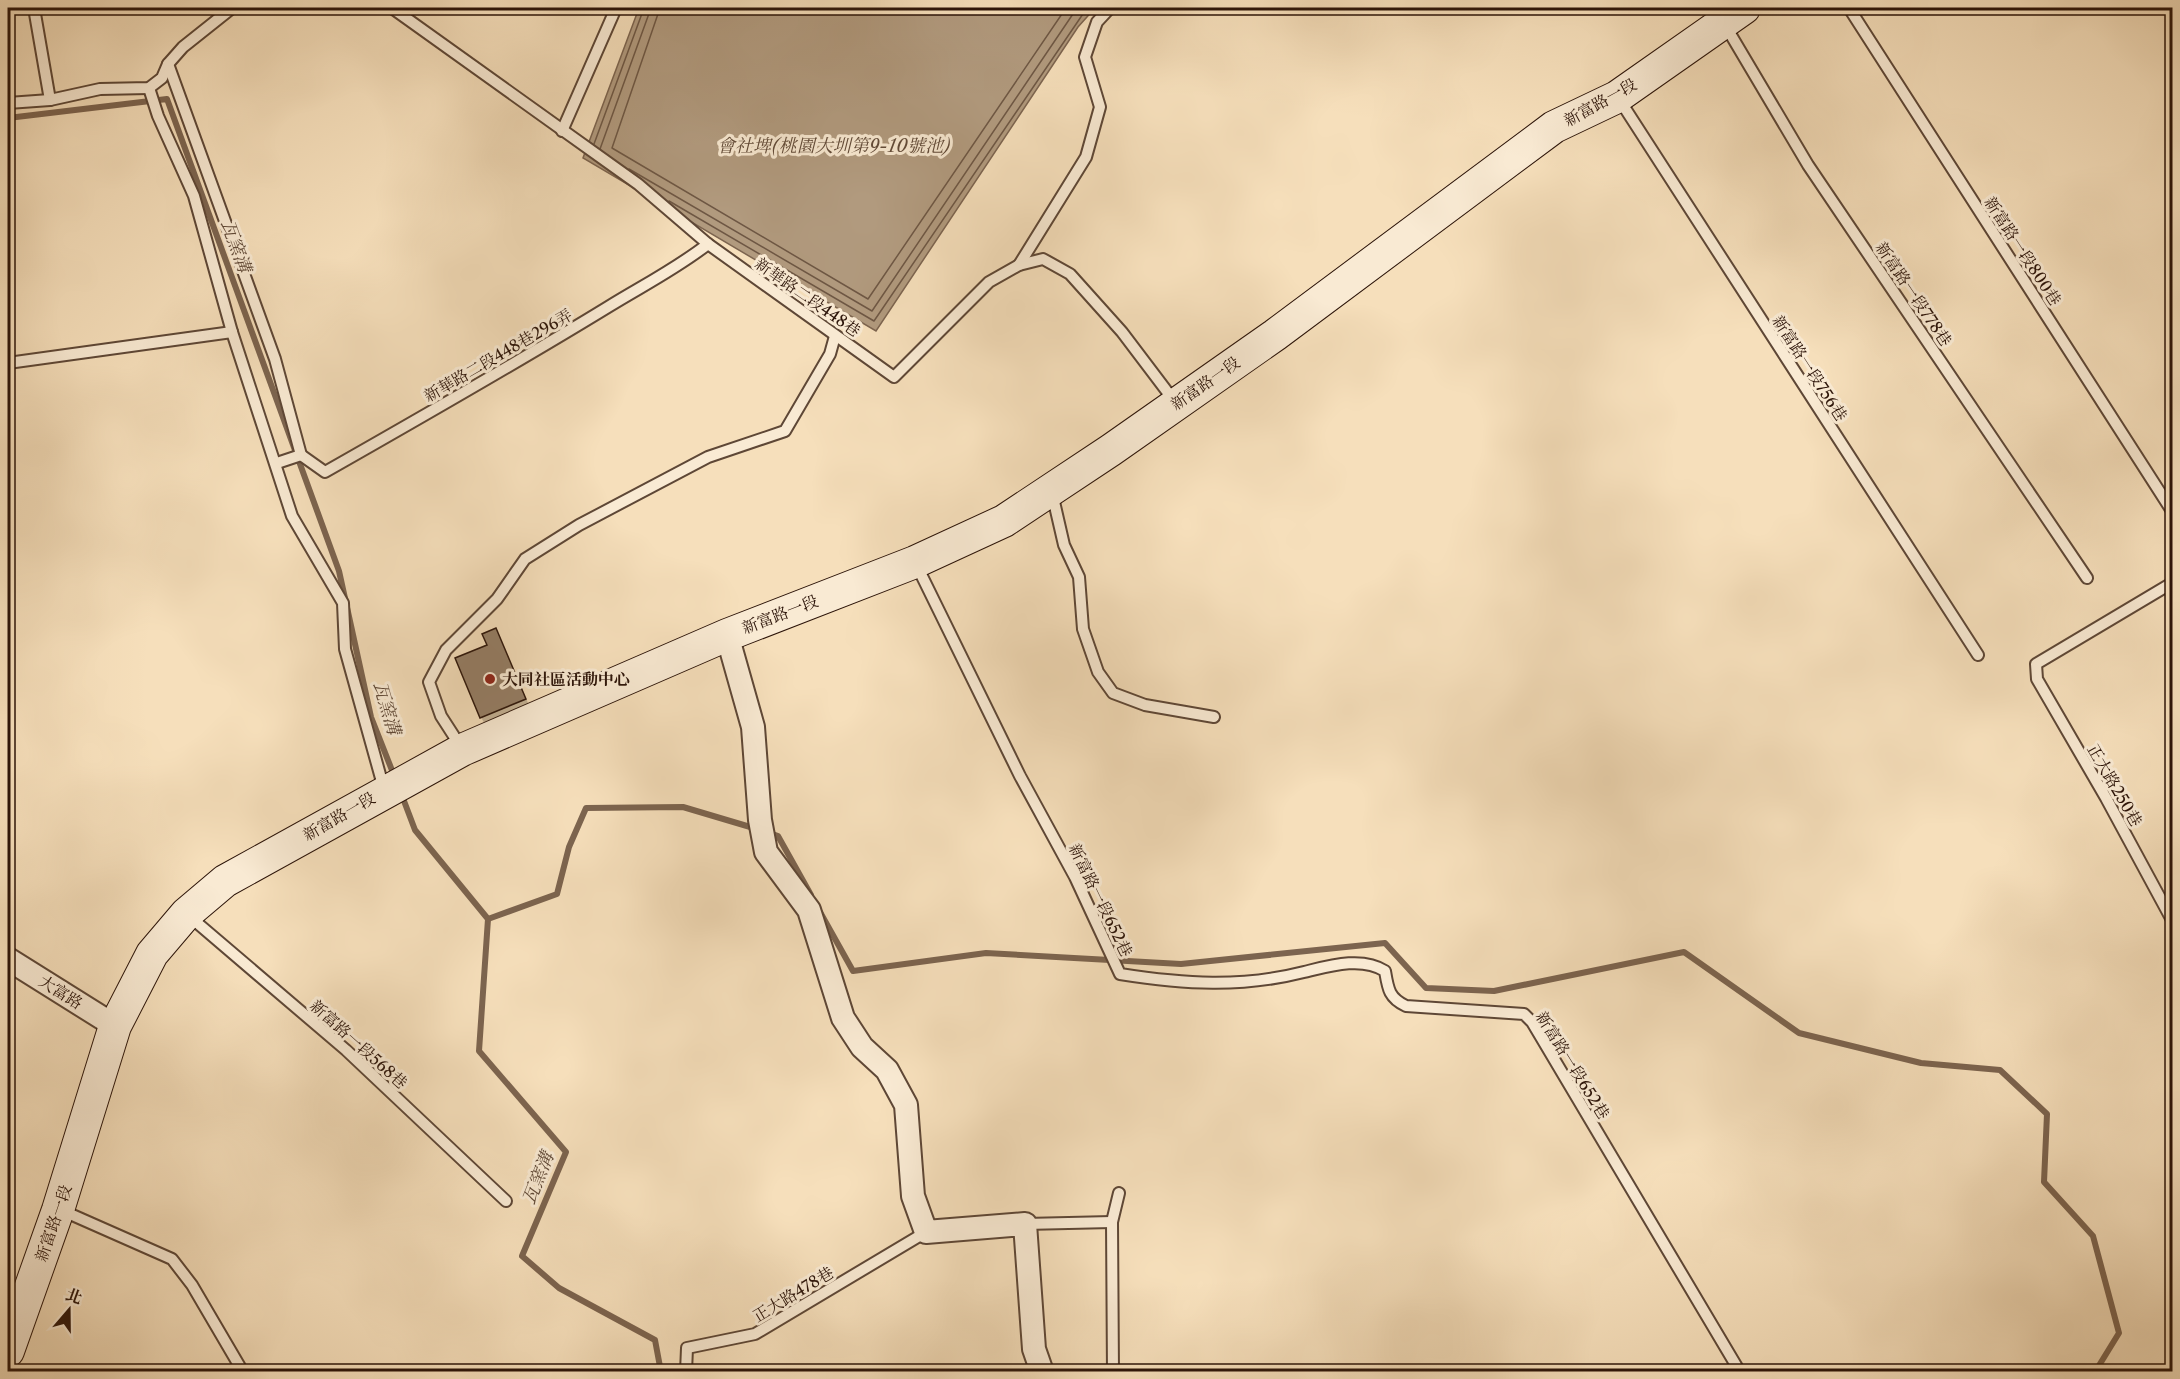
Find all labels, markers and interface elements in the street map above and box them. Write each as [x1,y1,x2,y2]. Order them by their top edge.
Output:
street label: 新富路一段 [1560,74,1640,130]
water label: 會社埤(桃園大圳第9-10號池) [717,135,951,157]
street label: 新富路一段800巷 [1980,193,2066,309]
water label: 瓦窯溝 [216,217,257,278]
street label: 新富路一段778巷 [1872,238,1956,350]
street label: 新華路二段448巷 [751,253,865,341]
street label: 新華路二段448巷296弄 [420,304,576,406]
street label: 新富路一段756巷 [1768,311,1852,425]
street label: 新富路一段 [1166,352,1244,414]
street label: 新富路一段 [739,590,821,638]
place label: 大同社區活動中心 [502,669,630,689]
marker: 大同社區活動中心 [483,672,497,686]
water label: 瓦窯溝 [369,679,406,740]
street label: 正大路250巷 [2083,740,2147,830]
street label: 新富路一段 [299,787,379,845]
street label: 新富路一段652巷 [1065,840,1137,960]
street label: 大富路 [35,971,87,1013]
street label: 新富路一段568巷 [306,995,412,1093]
street label: 新富路一段652巷 [1532,1007,1614,1123]
water label: 瓦窯溝 [518,1146,559,1207]
street label: 新富路一段 [31,1182,75,1264]
street label: 正大路478巷 [749,1262,837,1326]
north arrow [39,1280,99,1340]
text: 北 [63,1284,85,1308]

